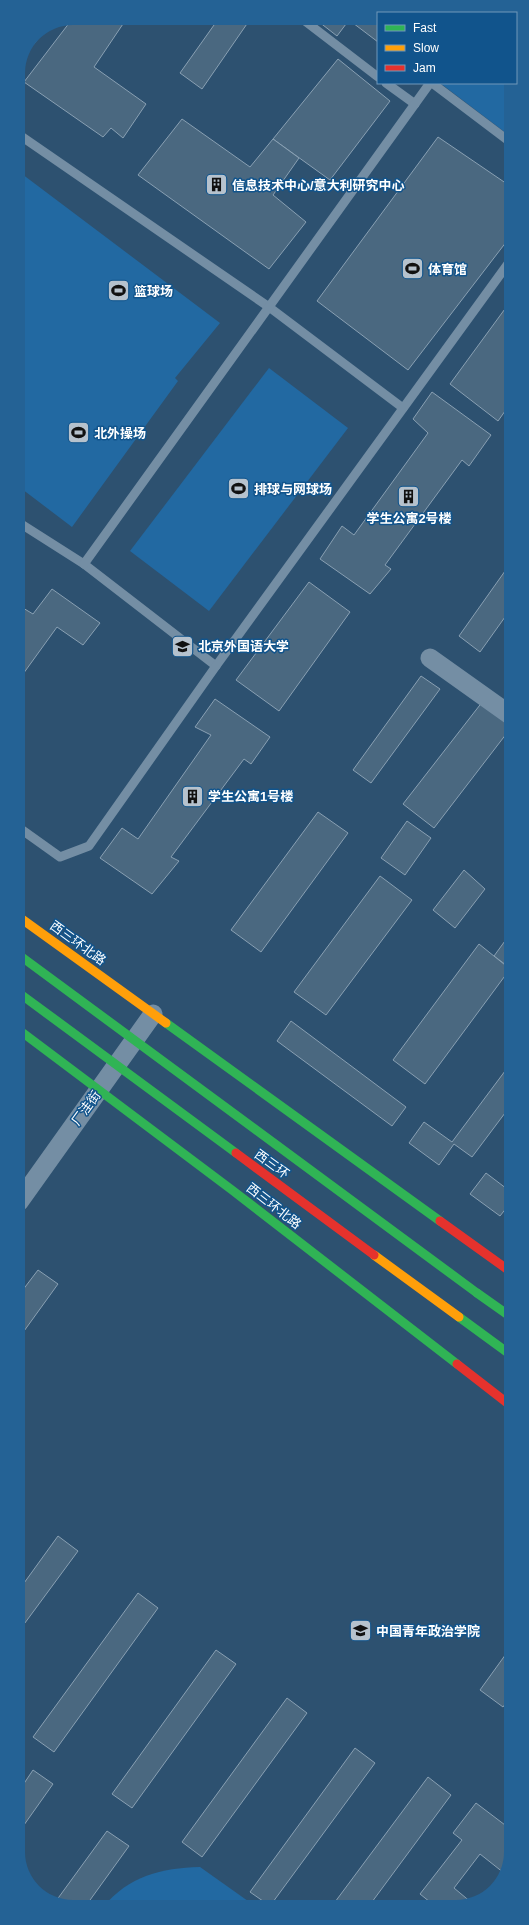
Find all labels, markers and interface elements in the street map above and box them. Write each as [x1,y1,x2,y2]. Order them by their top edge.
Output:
legend [377,12,517,84]
text: Fast [413,21,437,35]
text: Slow [413,41,439,55]
text: Jam [413,61,436,75]
building icon: 信息技术中心/意大利研究中心 [203,172,229,198]
place label: 信息技术中心/意大利研究中心 [232,178,405,193]
sports icon: 体育馆 [400,256,426,282]
place label: 体育馆 [428,262,467,277]
sports icon: 篮球场 [106,278,132,304]
place label: 篮球场 [134,284,173,299]
sports icon: 北外操场 [66,420,92,446]
place label: 北外操场 [94,426,146,441]
sports icon: 排球与网球场 [226,476,252,502]
place label: 排球与网球场 [254,482,332,497]
building icon: 学生公寓2号楼 [396,483,422,509]
place label: 学生公寓2号楼 [366,511,452,526]
school or university icon: 北京外国语大学 [169,633,195,659]
place label: 北京外国语大学 [198,639,289,654]
building icon: 学生公寓1号楼 [179,783,205,809]
place label: 学生公寓1号楼 [208,789,293,804]
street label: 西三环北路 [47,918,109,968]
street label: 厂洼街 [68,1088,104,1128]
street label: 西三环 [252,1146,292,1182]
street label: 西三环北路 [244,1180,304,1232]
school or university icon: 中国青年政治学院 [347,1618,373,1644]
place label: 中国青年政治学院 [376,1624,480,1639]

